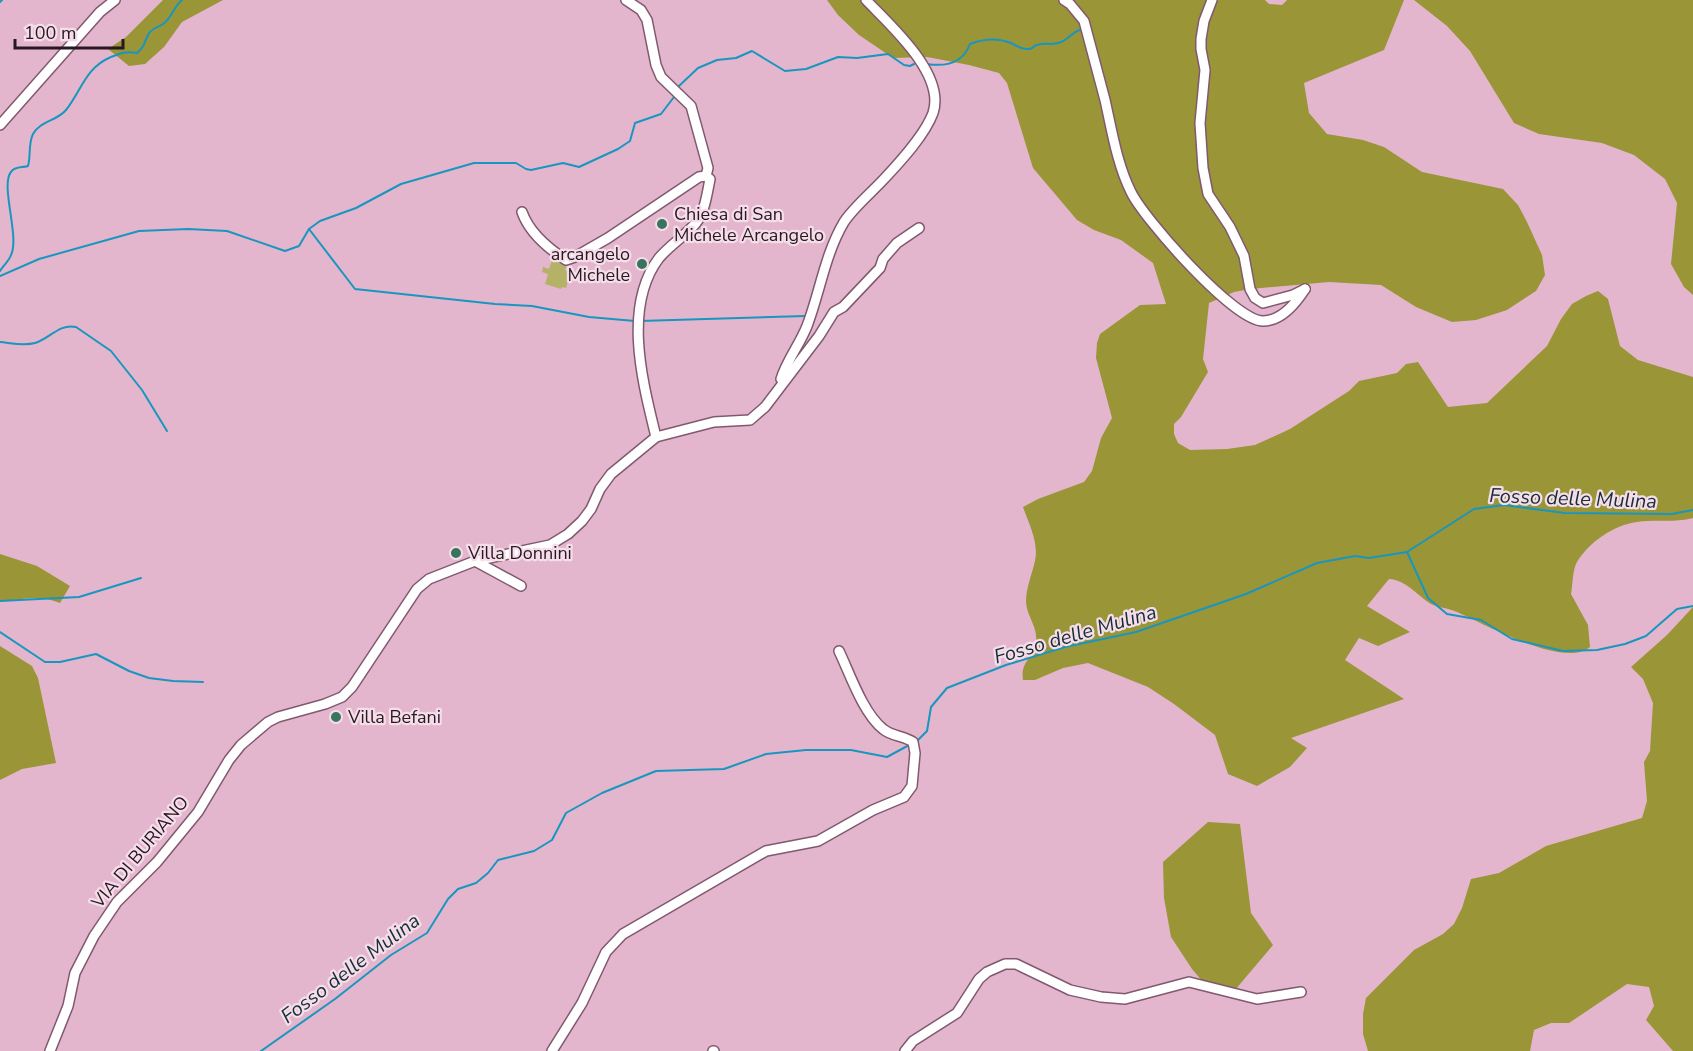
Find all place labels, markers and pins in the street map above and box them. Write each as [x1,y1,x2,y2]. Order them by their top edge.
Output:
place label: Chiesa di San Michele Arcangelo [674,202,824,247]
marker: Chiesa di San Michele Arcangelo [655,217,669,231]
place label: arcangelo Michele [551,242,630,287]
marker: arcangelo Michele [635,257,649,271]
place label: Villa Donnini [467,541,572,565]
marker: Villa Donnini [449,546,463,560]
place label: Villa Befani [347,705,441,729]
marker: Villa Befani [329,710,343,724]

